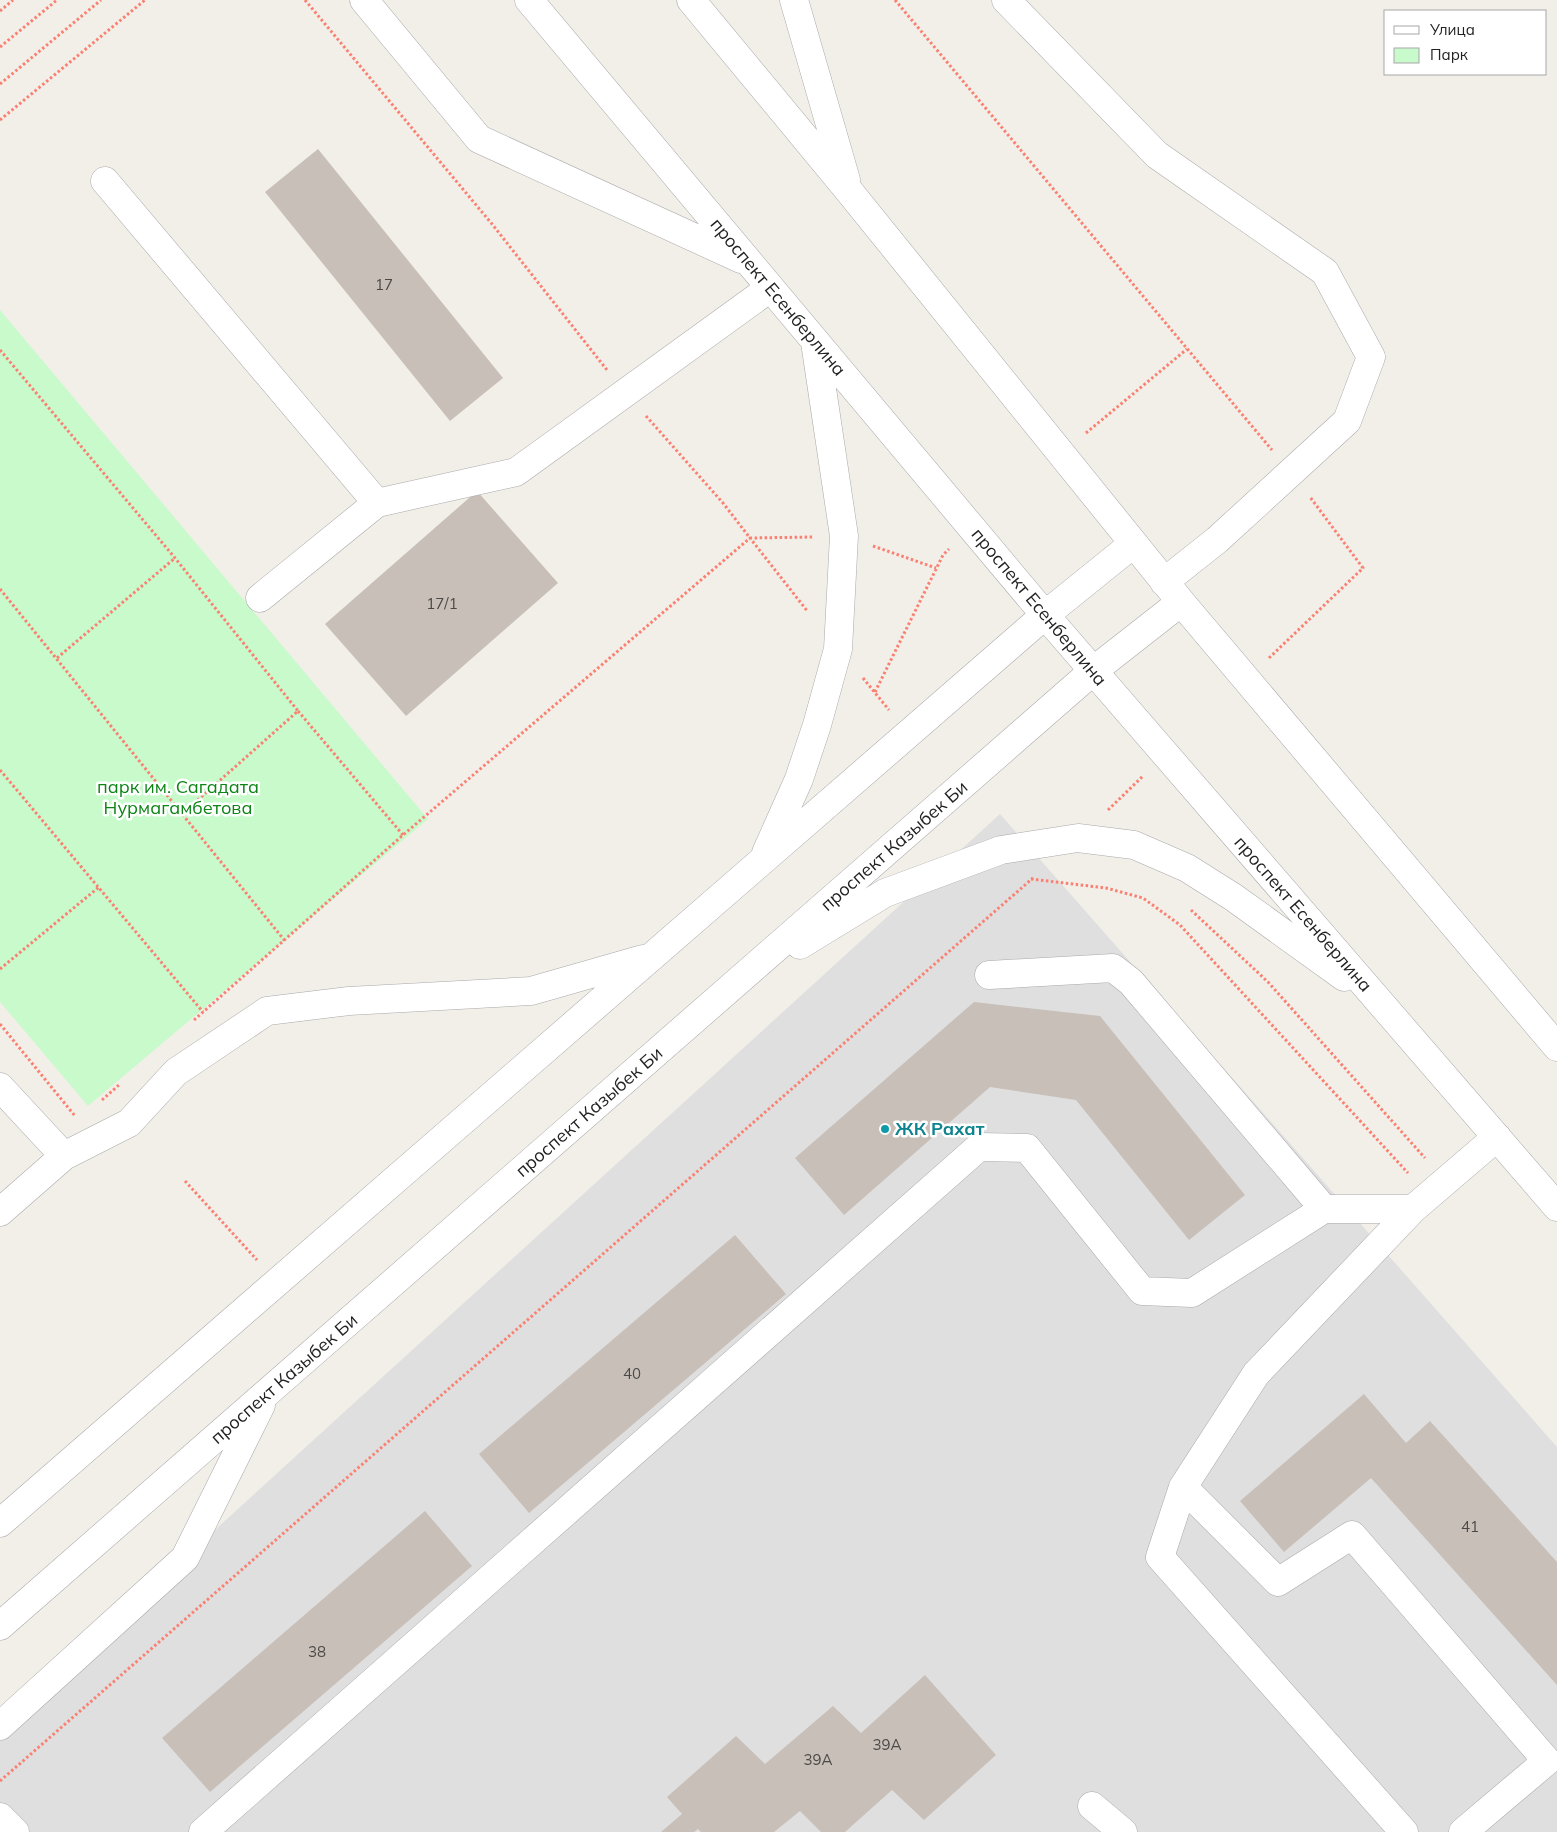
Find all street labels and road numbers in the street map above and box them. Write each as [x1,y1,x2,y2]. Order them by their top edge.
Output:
street label: проспект Есенберлина [706,213,851,380]
street label: проспект Есенберлина [967,523,1112,690]
street label: проспект Казыбек Би [815,775,972,916]
street label: проспект Есенберлина [1229,831,1377,996]
street label: проспект Казыбек Би [510,1041,667,1182]
street label: проспект Казыбек Би [205,1308,362,1449]

